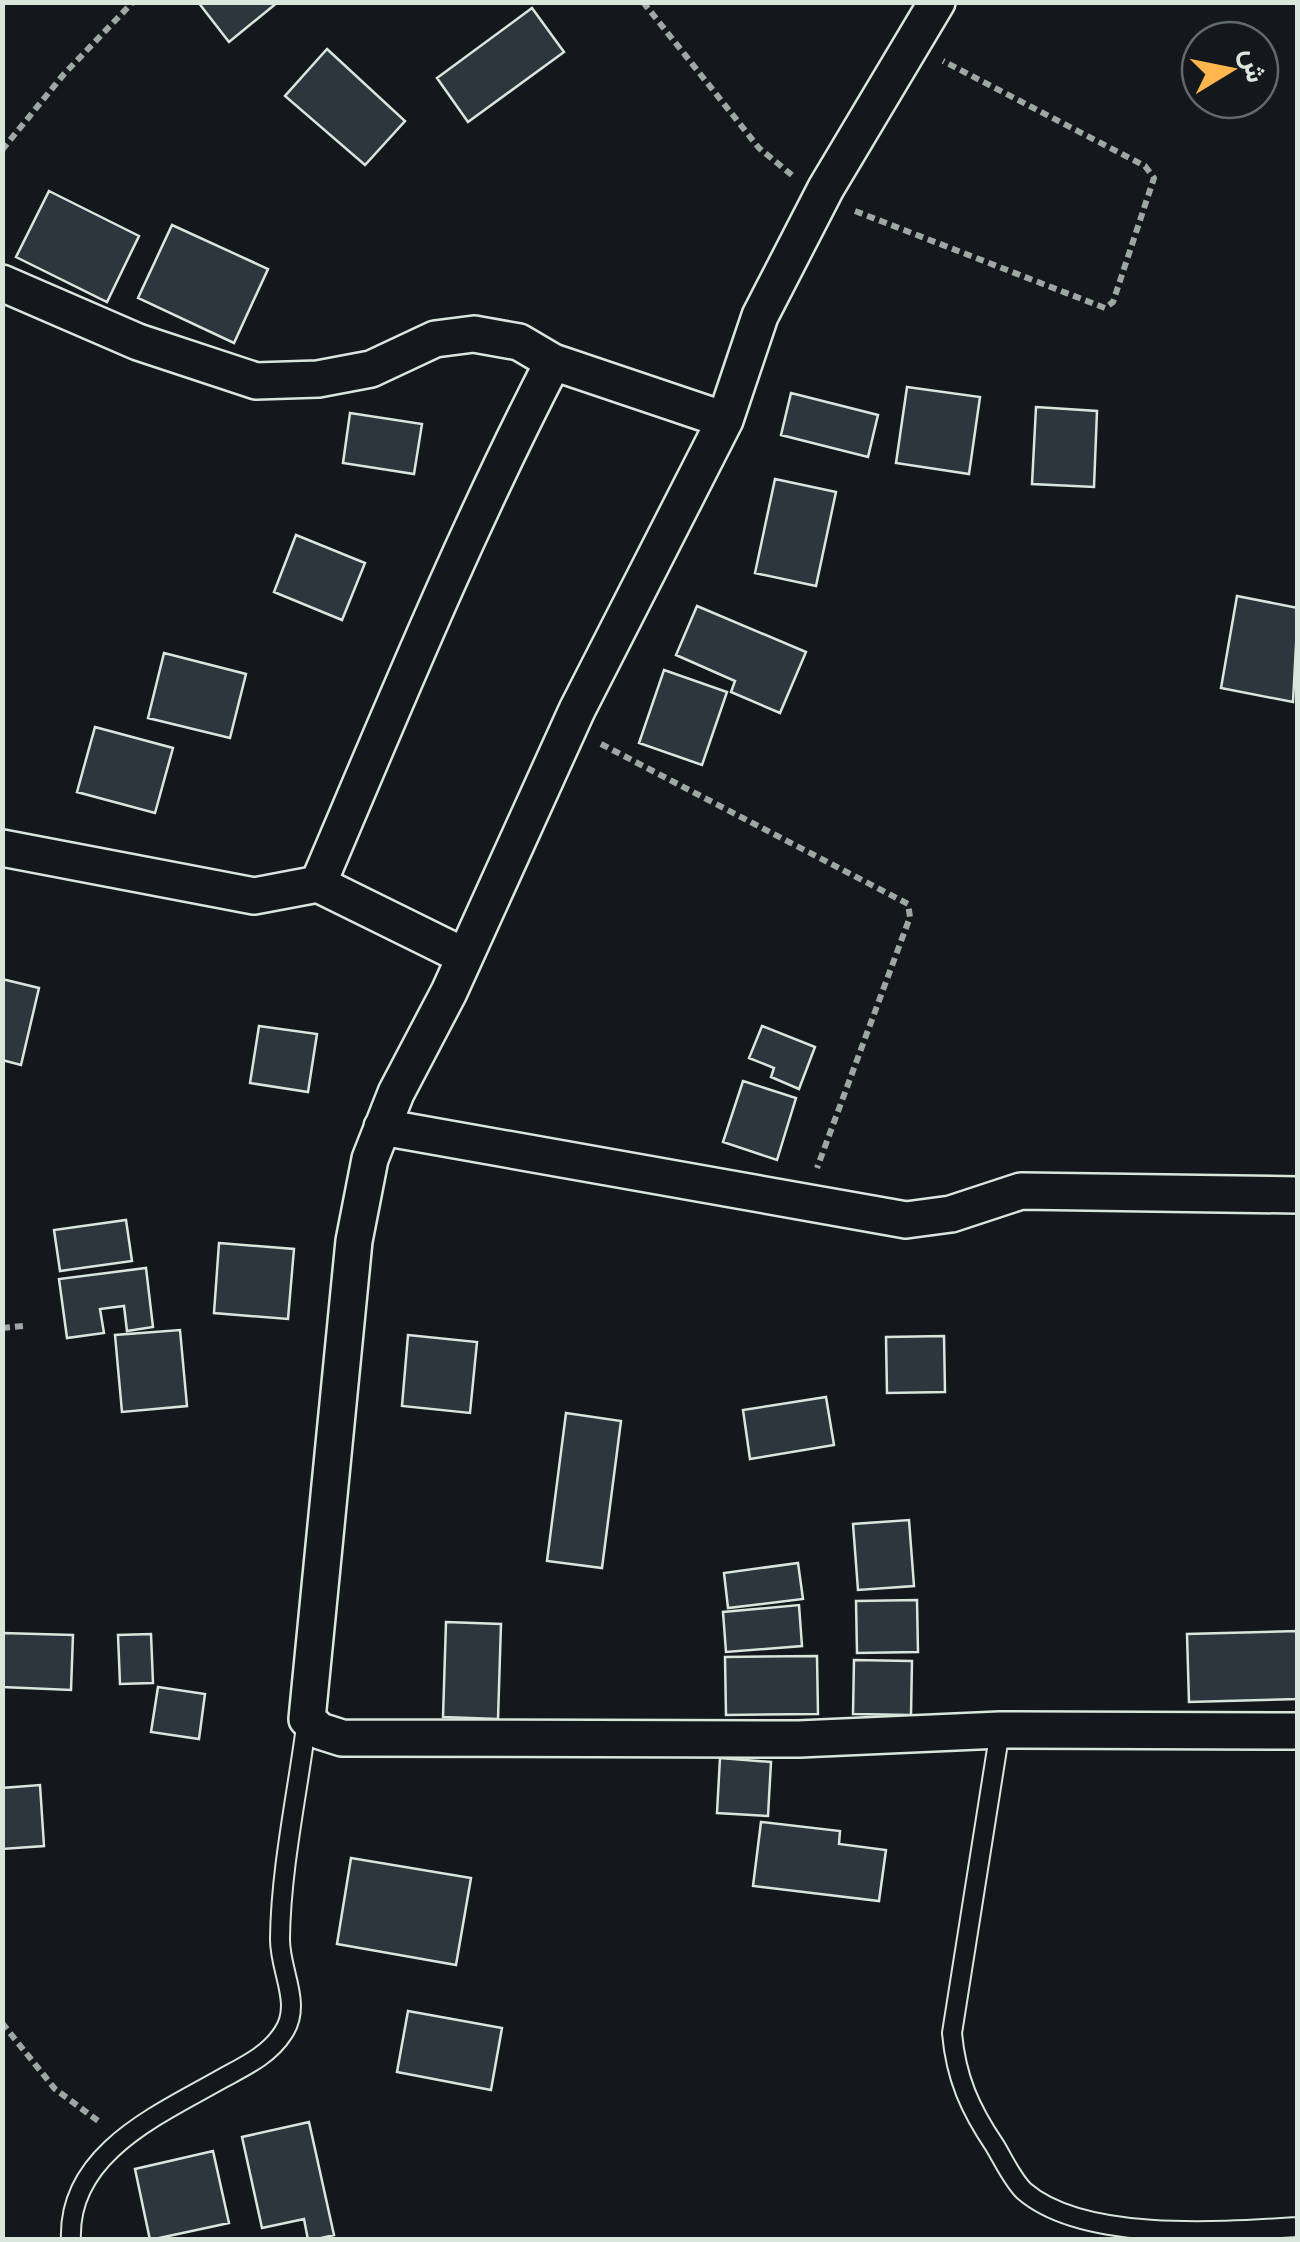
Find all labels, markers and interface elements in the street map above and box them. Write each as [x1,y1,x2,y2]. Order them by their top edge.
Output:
north arrow [1180,20,1280,120]
text: ش [1235,46,1273,85]

